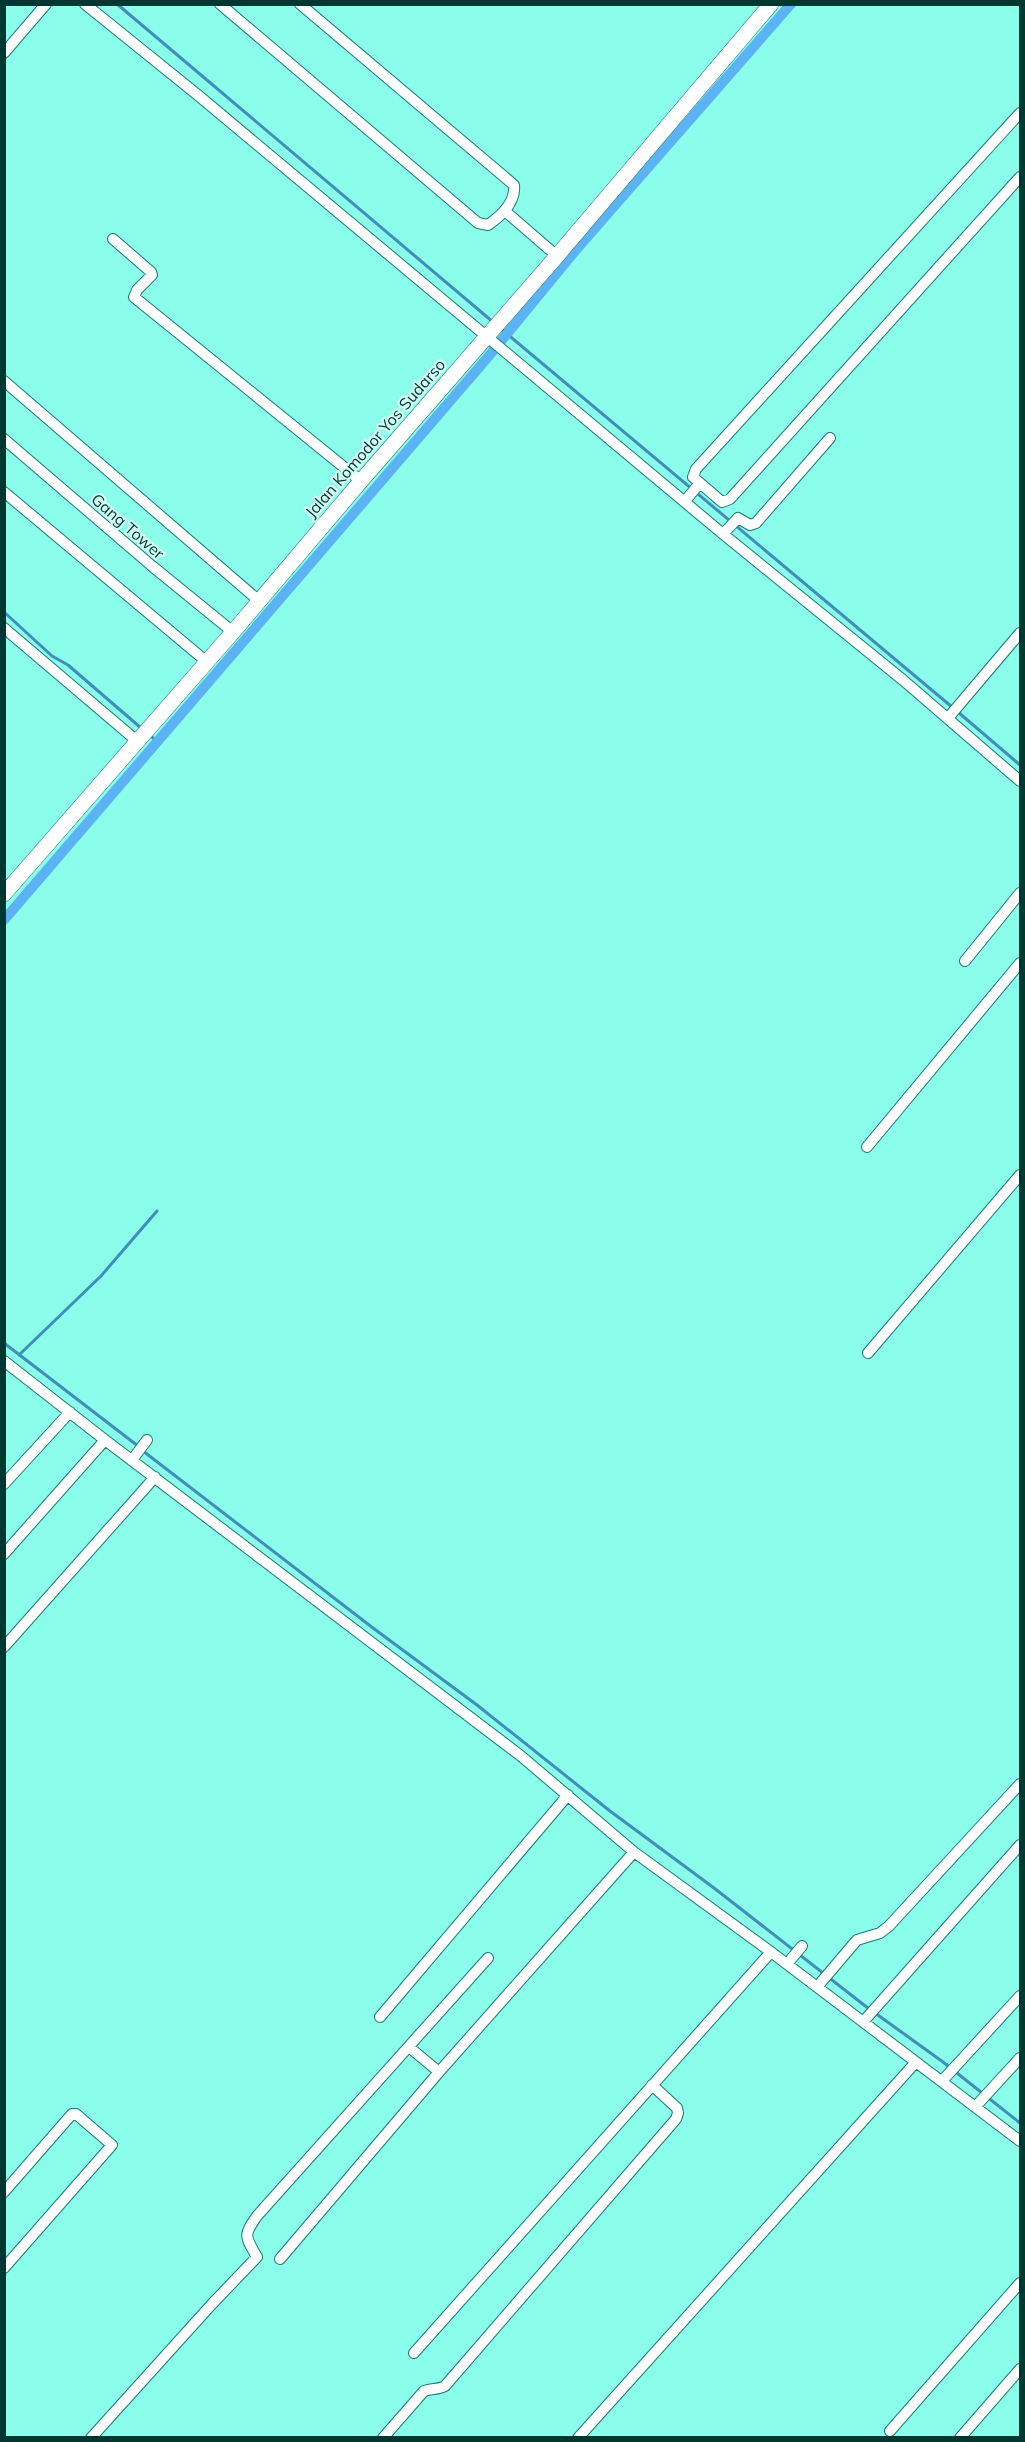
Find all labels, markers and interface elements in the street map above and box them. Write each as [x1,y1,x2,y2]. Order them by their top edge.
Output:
street label: Jalan Komodor Yos Sudarso [301,355,449,521]
street label: Gang Tower [87,489,169,563]

